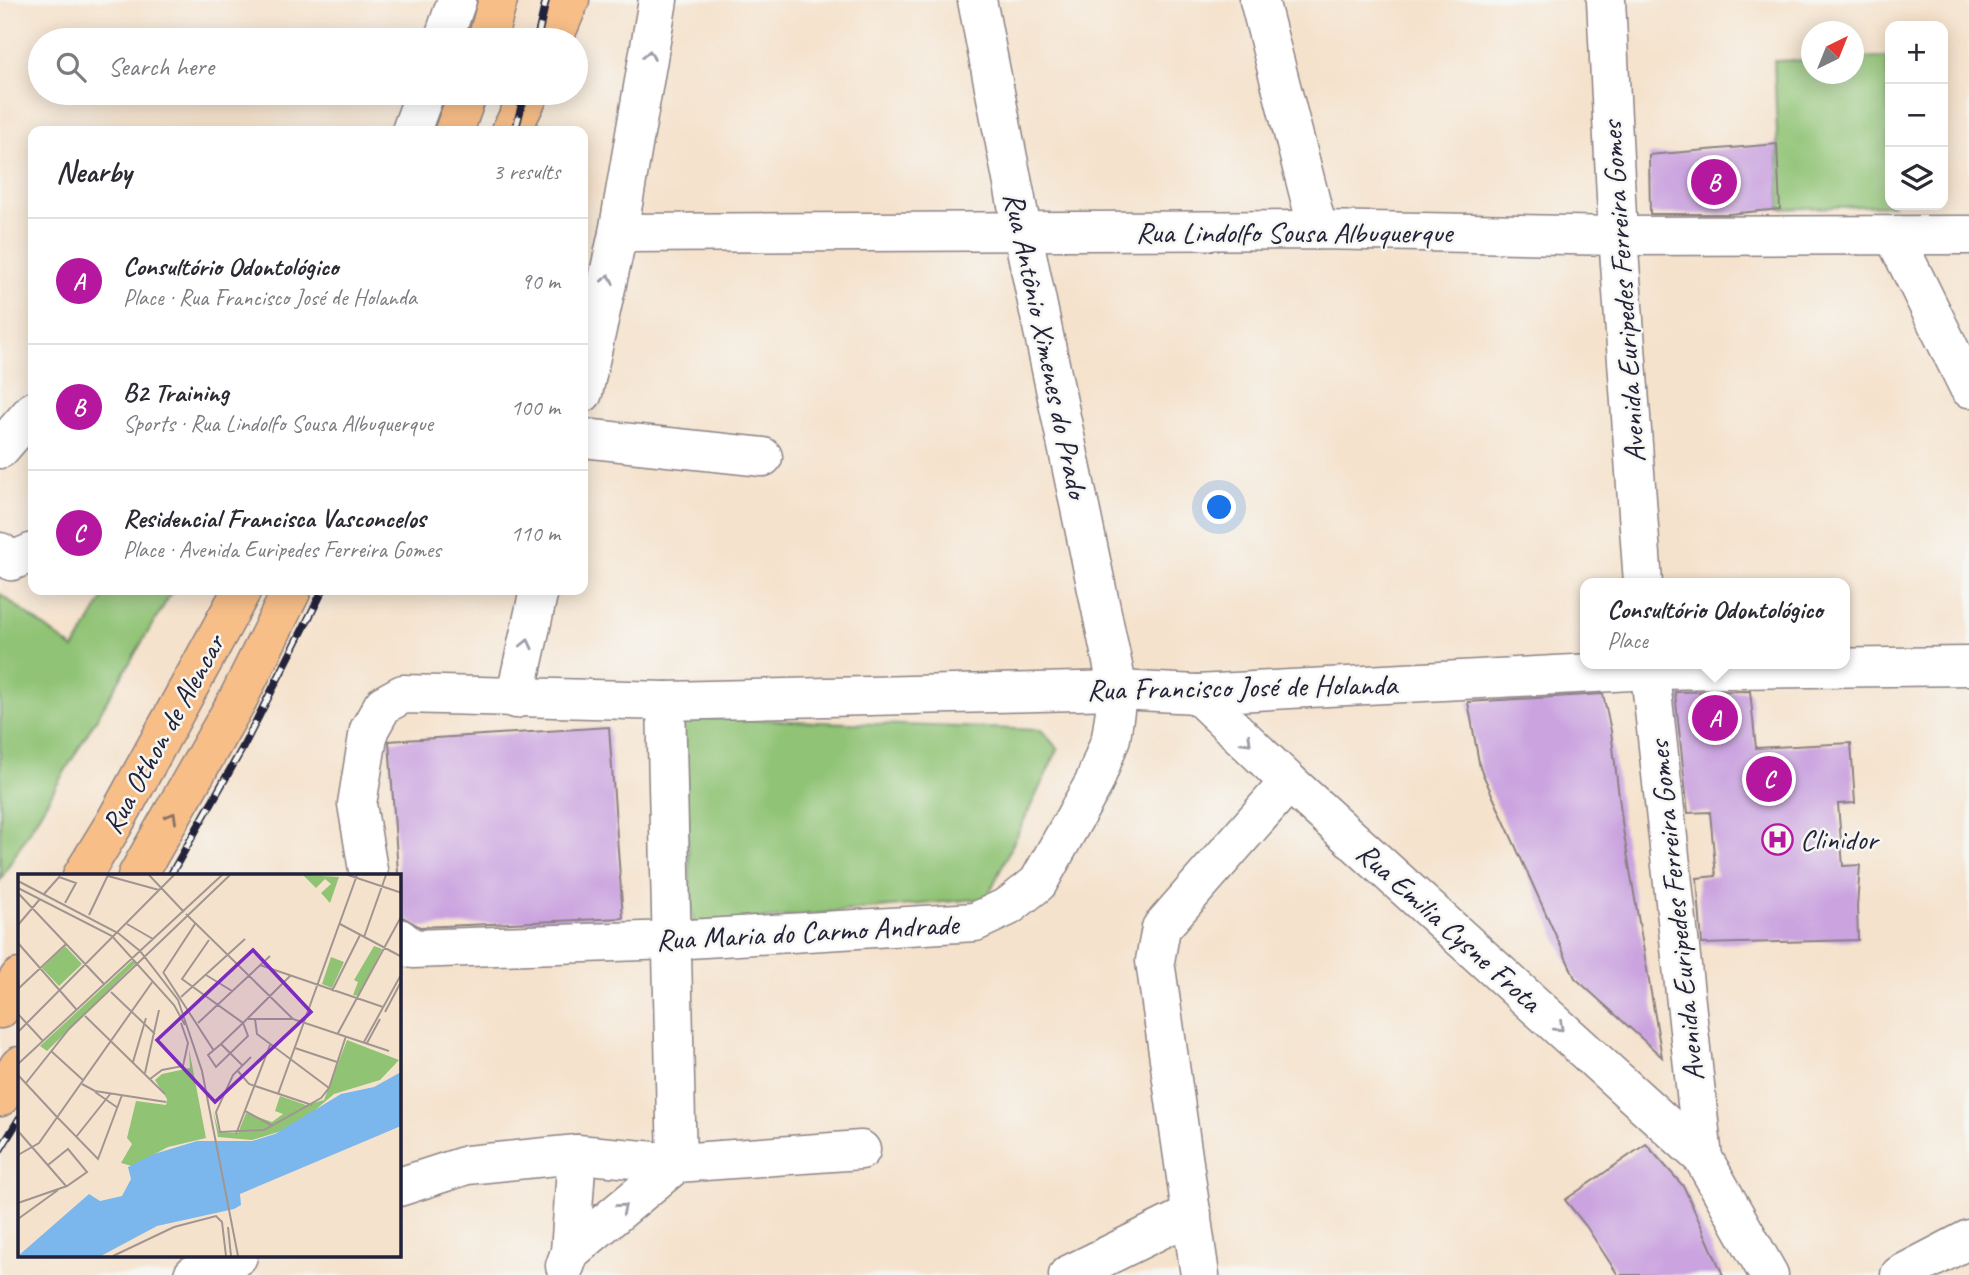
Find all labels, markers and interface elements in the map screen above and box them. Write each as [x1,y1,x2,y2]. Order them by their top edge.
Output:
north arrow [1801,21,1864,84]
map controls [1885,21,1948,210]
button: + [1885,21,1948,84]
search box [28,28,588,105]
icon: search [52,48,90,86]
one-way arrow [641,49,656,61]
text: Search here [108,50,214,83]
button: − [1885,84,1948,147]
street label: Avenida Euripedes Ferreira Gomes [1592,117,1654,464]
button: layers [1885,147,1948,210]
text: Nearby [56,153,132,191]
pin: B [1691,156,1737,208]
text: 3 results [493,157,560,186]
street label: Rua Antônio Ximenes do Prado [995,189,1098,505]
street label: Rua Lindolfo Sousa Albuquerque [1136,213,1455,251]
text: Consultório Odontológico [123,250,339,283]
text: A [73,267,85,296]
text: 90 m [521,267,560,296]
one-way arrow [600,273,614,285]
text: Place · Rua Francisco José de Holanda [123,283,417,312]
text: B2 Training [123,376,229,409]
text: B [73,393,85,422]
text: 100 m [511,393,560,422]
text: Sports · Rua Lindolfo Sousa Albuquerque [123,409,433,438]
your location [1202,490,1236,524]
text: Residencial Francisca Vasconcelos [123,502,426,535]
text: C [74,519,84,548]
text: 110 m [511,519,560,548]
text: Place · Avenida Euripedes Ferreira Gomes [123,535,441,564]
popup [1580,578,1850,669]
text: Consultório Odontológico [1607,593,1823,626]
street label: Rua Othon de Alencar [93,626,234,840]
text: Place [1607,626,1648,655]
one-way arrow [519,638,533,650]
street label: Rua Francisco José de Holanda [1087,665,1399,709]
pin: A [1692,692,1738,744]
one-way arrow [1239,733,1252,746]
street label: Avenida Euripedes Ferreira Gomes [1639,736,1713,1083]
pin: C [1746,753,1792,805]
one-way arrow [164,812,177,825]
place label: Clinidor [1800,820,1880,858]
hospital icon: Clinidor [1760,822,1794,856]
street label: Rua Emilia Cysne Frota [1349,834,1551,1021]
inset map [18,874,401,1258]
street label: Rua Maria do Carmo Andrade [655,905,961,959]
one-way arrow [1551,1019,1564,1031]
one-way arrow [614,1204,627,1217]

